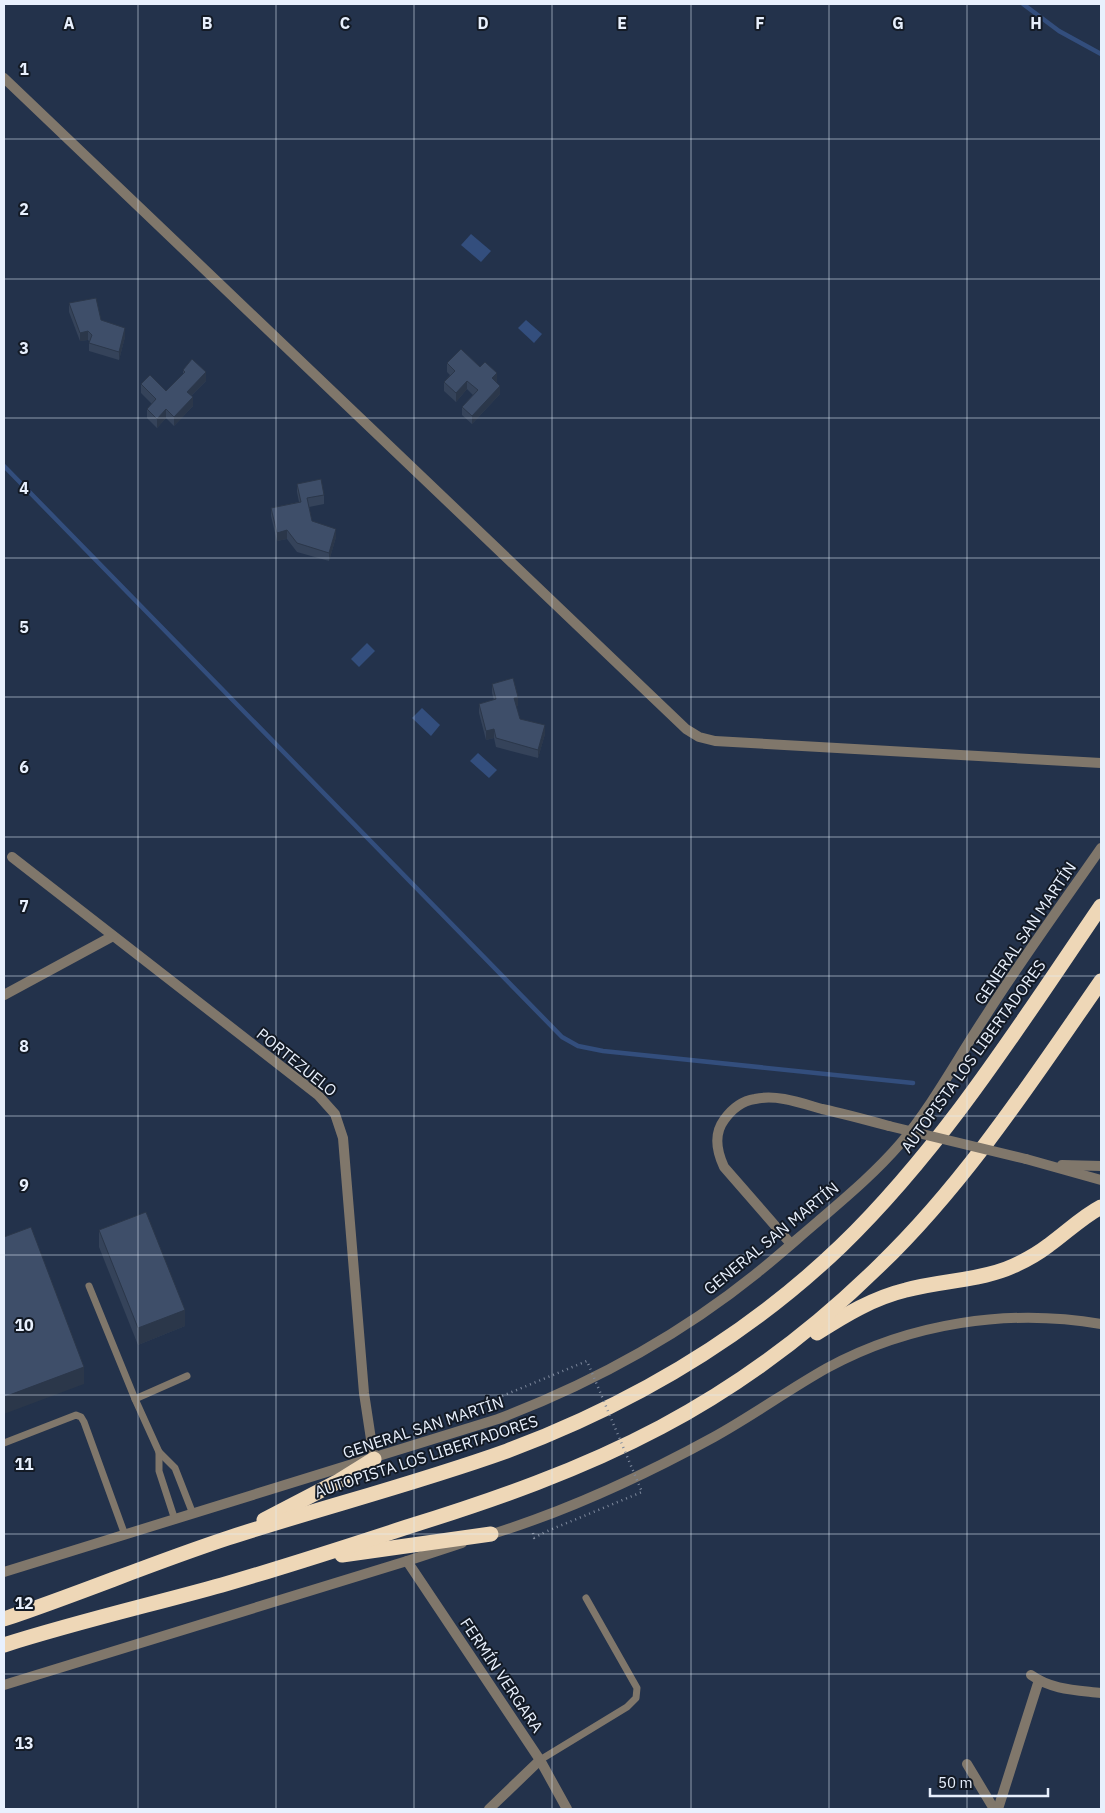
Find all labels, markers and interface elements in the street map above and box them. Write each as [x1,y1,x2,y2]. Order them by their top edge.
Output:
text: A [64,13,75,33]
text: B [202,13,213,33]
text: C [340,13,350,33]
text: D [477,13,489,33]
text: E [617,13,627,33]
text: F [755,13,765,33]
text: G [892,13,904,33]
text: H [1030,13,1042,33]
text: 1 [19,59,29,79]
text: 2 [19,199,29,219]
text: 3 [19,338,29,358]
text: 4 [19,478,29,498]
text: 5 [19,617,29,637]
text: 6 [19,757,29,777]
street label: GENERAL SAN MARTÍN [969,857,1080,1008]
text: 7 [19,896,29,916]
street label: AUTOPISTA LOS LIBERTADORES [896,956,1050,1156]
street label: PORTEZUELO [253,1023,341,1101]
text: 8 [19,1036,29,1056]
text: 9 [19,1175,29,1195]
street label: GENERAL SAN MARTÍN [699,1177,843,1299]
text: 10 [14,1315,34,1335]
street label: GENERAL SAN MARTÍN [340,1391,506,1462]
street label: AUTOPISTA LOS LIBERTADORES [312,1410,540,1502]
text: 11 [14,1454,34,1474]
text: 12 [14,1593,34,1613]
street label: FERMÍN VERGARA [456,1613,549,1736]
text: 13 [14,1733,34,1753]
scale bar [930,1766,1048,1798]
text: 50 m [938,1773,973,1792]

